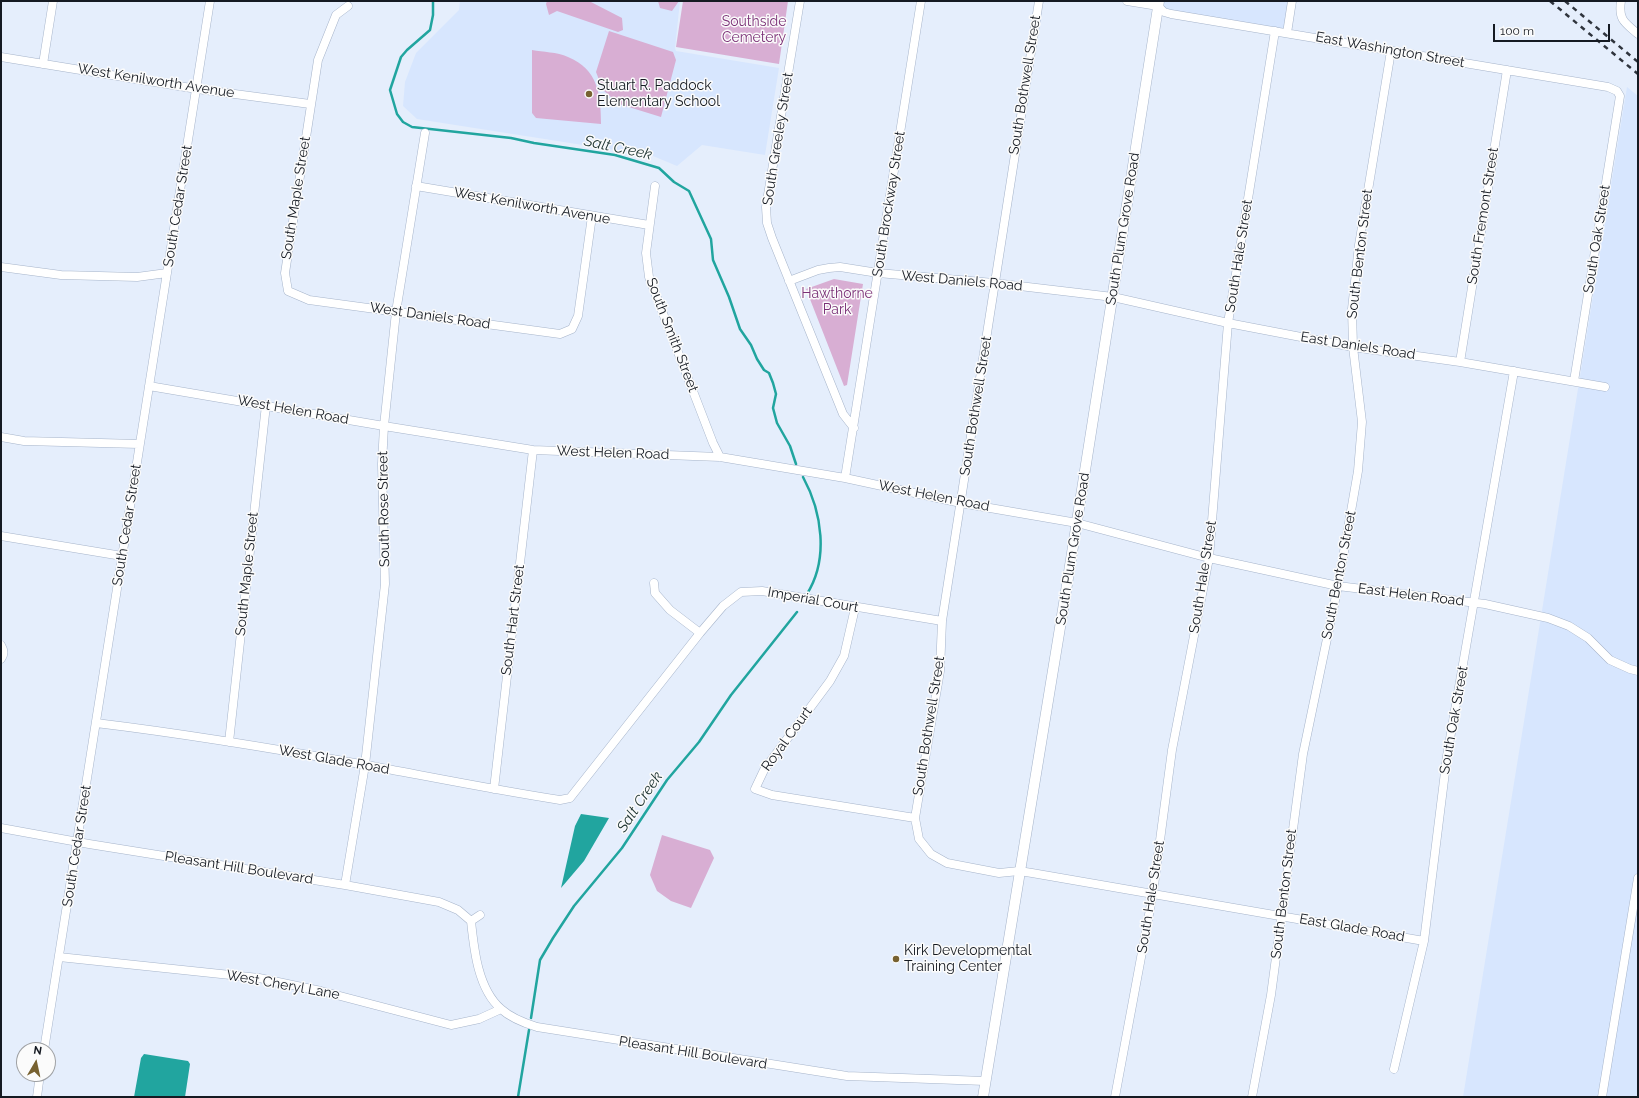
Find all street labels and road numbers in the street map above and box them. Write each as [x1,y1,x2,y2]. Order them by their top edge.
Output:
street label: South Bothwell Street [1006,14,1044,156]
street label: East Washington Street [1314,29,1466,71]
street label: West Kenilworth Avenue [76,60,236,102]
street label: South Greeley Street [759,71,797,207]
street label: South Brockway Street [869,130,909,278]
street label: South Maple Street [278,135,314,261]
street label: South Cedar Street [160,144,196,268]
street label: South Fremont Street [1464,146,1502,286]
street label: South Plum Grove Road [1103,152,1143,306]
street label: West Kenilworth Avenue [453,184,611,228]
street label: South Oak Street [1580,184,1614,294]
street label: South Benton Street [1344,188,1376,320]
street label: South Hale Street [1222,198,1256,314]
street label: West Daniels Road [901,267,1023,295]
street label: South Smith Street [642,275,702,395]
street label: West Daniels Road [369,299,491,333]
street label: East Daniels Road [1299,329,1417,363]
street label: South Bothwell Street [957,335,995,477]
street label: West Helen Road [236,392,350,428]
street label: West Helen Road [556,443,670,463]
street label: South Rose Street [375,451,393,567]
street label: South Cedar Street [109,463,145,587]
street label: South Plum Grove Road [1053,472,1093,626]
street label: West Helen Road [877,477,991,515]
street label: South Benton Street [1318,509,1360,641]
street label: South Maple Street [232,511,262,637]
street label: South Hale Street [1186,519,1220,635]
street label: South Hart Street [498,564,528,676]
street label: East Helen Road [1357,580,1465,610]
street label: Imperial Court [766,584,860,616]
street label: South Bothwell Street [910,655,948,797]
street label: South Oak Street [1436,665,1472,775]
street label: Royal Court [758,704,816,774]
street label: West Glade Road [277,742,391,778]
street label: South Cedar Street [59,784,95,908]
street label: South Benton Street [1268,828,1300,960]
street label: South Hale Street [1134,839,1168,955]
street label: Pleasant Hill Boulevard [164,848,314,888]
street label: East Glade Road [1298,910,1406,946]
street label: West Cheryl Lane [225,967,341,1003]
street label: Pleasant Hill Boulevard [618,1033,768,1073]

